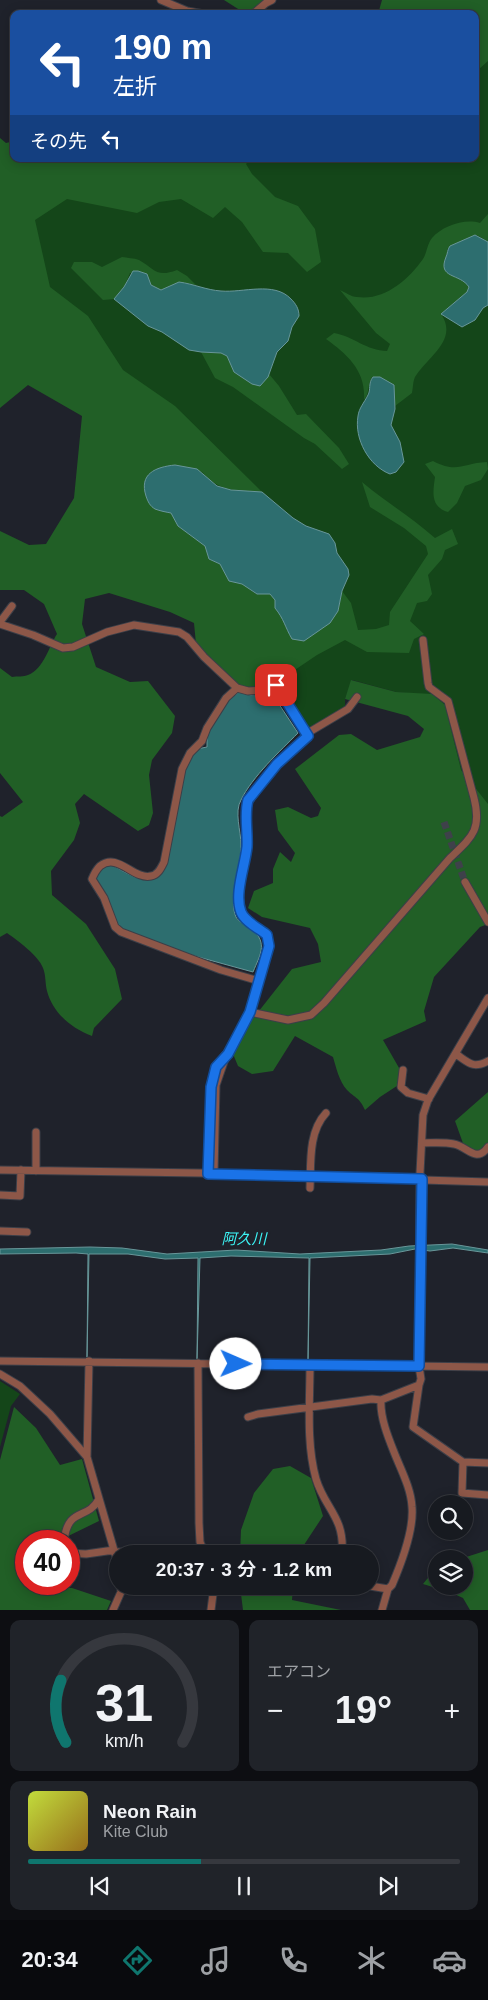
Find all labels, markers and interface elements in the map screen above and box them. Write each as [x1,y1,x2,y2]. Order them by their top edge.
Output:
text: 190 m [113,27,212,66]
icon: left [30,30,95,95]
text: 左折 [113,74,157,99]
icon: left [97,125,125,153]
text: その先 [30,131,87,152]
pin [255,664,297,706]
icon: arrive [262,671,290,699]
water label: 阿久川 [221,1230,268,1247]
position arrow [209,1337,261,1389]
map controls [428,1495,473,1595]
button: search [428,1495,473,1540]
speed limit sign: 40 [15,1530,80,1595]
button: layers [428,1550,473,1595]
text: 20:37 · 3 分 · 1.2 km [156,1559,332,1580]
text: エアコン [267,1663,331,1680]
text: 31 [96,1674,153,1732]
text: 19° [335,1689,392,1731]
text: − [267,1695,283,1726]
text: + [444,1695,460,1726]
text: km/h [105,1731,144,1751]
text: Neon Rain [103,1801,197,1822]
text: Kite Club [103,1823,168,1840]
icon: previous [86,1872,114,1900]
icon: pause [230,1872,258,1900]
icon: next [374,1872,402,1900]
icon: directions [120,1943,155,1978]
icon: music [198,1943,233,1978]
icon: phone [276,1943,311,1978]
icon: climate [354,1943,389,1978]
icon: car [432,1943,467,1978]
text: 20:34 [21,1947,78,1972]

